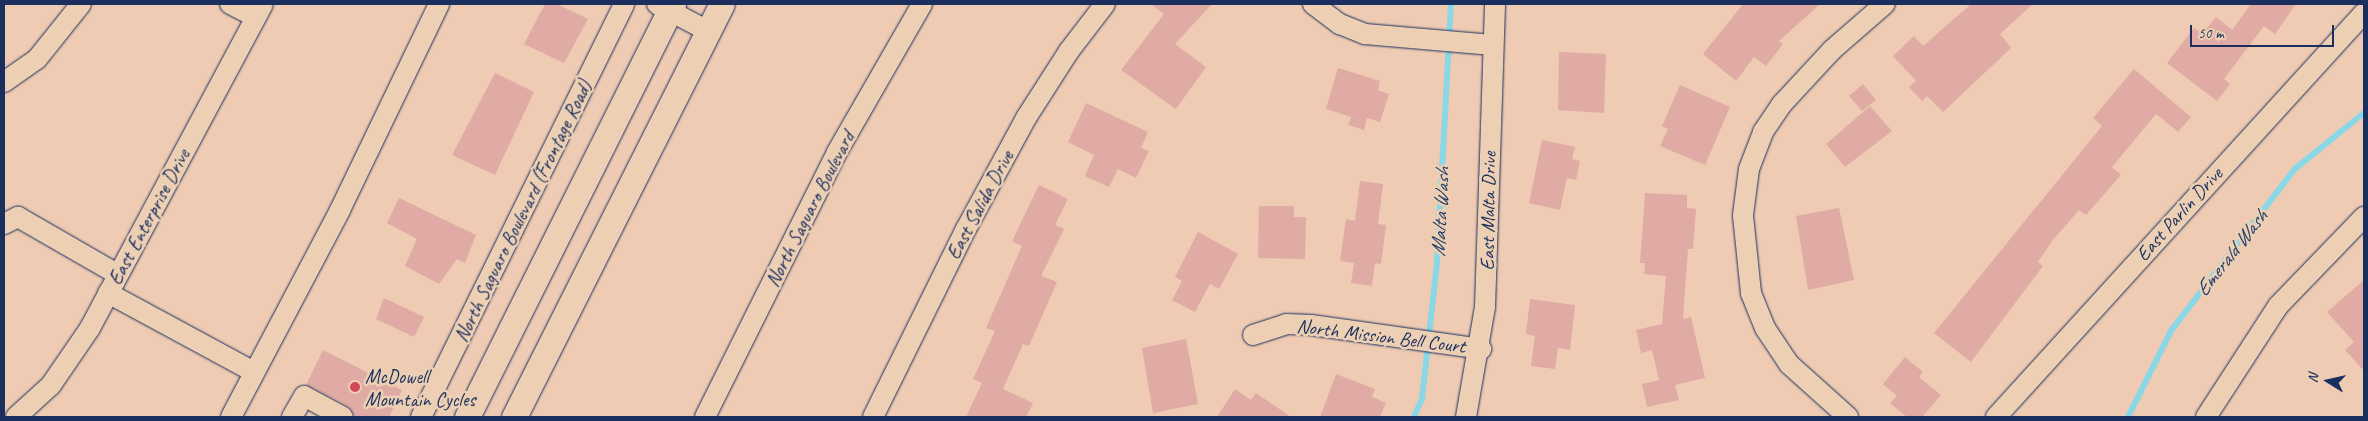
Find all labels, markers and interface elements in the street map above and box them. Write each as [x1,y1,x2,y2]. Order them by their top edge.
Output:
scale bar [2193,15,2337,47]
text: 50 m [2198,24,2224,43]
street label: North Saguaro Boulevard (Frontage Road) [449,76,597,346]
street label: North Saguaro Boulevard [760,127,860,291]
street label: East Enterprise Drive [103,145,195,289]
street label: East Salida Drive [941,146,1019,264]
street label: East Malta Drive [1475,151,1501,271]
street label: East Parlin Drive [2130,162,2228,266]
water label: Malta Wash [1425,167,1455,257]
water label: Emerald Wash [2189,204,2273,302]
street label: North Mission Bell Court [1295,314,1467,358]
north arrow [2303,356,2353,406]
place label: McDowell Mountain Cycles [365,364,475,411]
text: N [2304,373,2322,384]
marker: McDowell Mountain Cycles [349,381,361,393]

